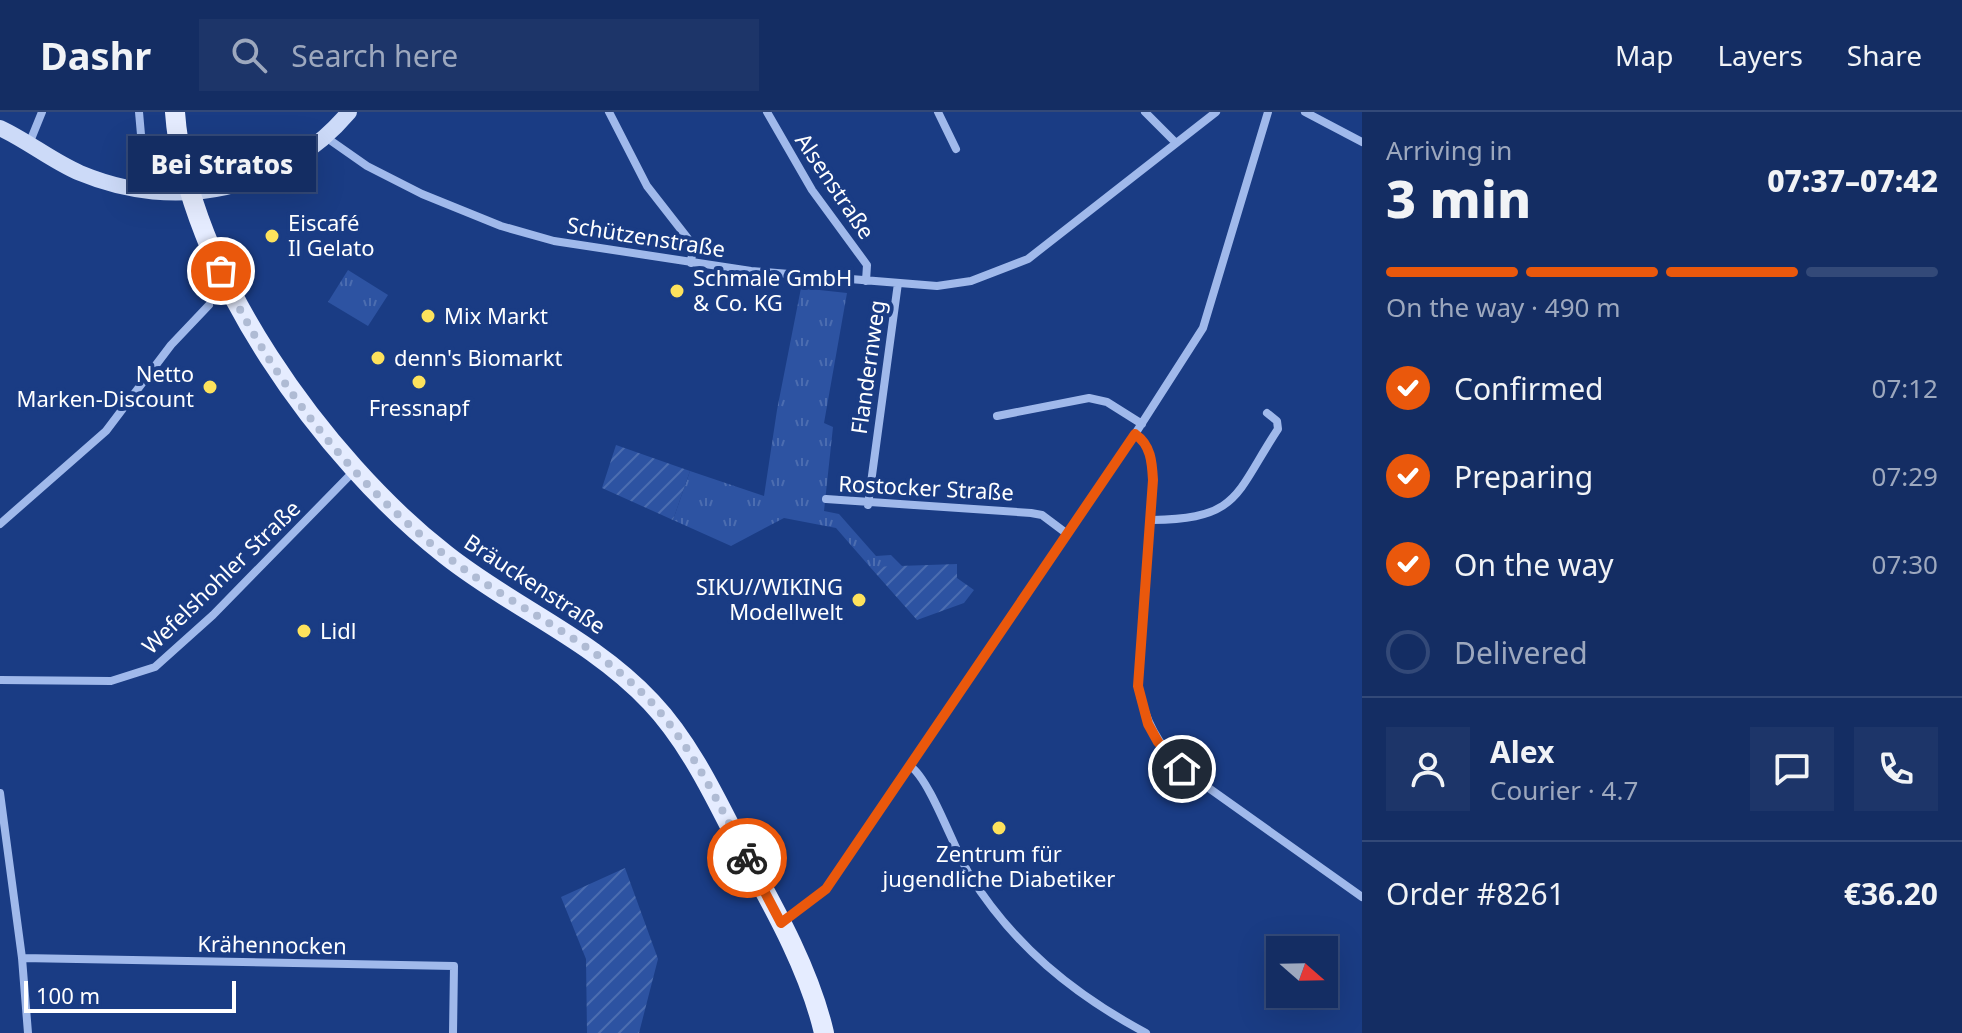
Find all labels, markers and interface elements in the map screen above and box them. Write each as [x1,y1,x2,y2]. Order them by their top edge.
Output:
search box [199,19,759,91]
text: Dashr [40,29,151,81]
icon: search [227,33,271,77]
text: Search here [291,35,458,76]
text: Map [1615,36,1673,74]
text: Layers [1717,36,1803,74]
text: Share [1847,36,1922,74]
street label: Alsenstraße [789,126,882,244]
text: Arriving in [1386,132,1512,168]
callout: Bei Stratos [127,135,315,191]
text: Bei Stratos [151,146,293,182]
text: 07:37–07:42 [1767,160,1938,201]
text: 3 min [1386,162,1531,233]
place label: Eiscafé Il Gelato [288,207,375,262]
street label: Schützenstraße [565,209,727,263]
marker: Eiscafé Il Gelato [263,227,281,245]
pin [187,237,255,305]
icon: bag [199,249,243,293]
place label: Schmale GmbH & Co. KG [693,262,852,317]
marker: Schmale GmbH & Co. KG [668,282,686,300]
text: On the way · 490 m [1386,289,1620,325]
street label: Flandernweg [843,298,891,436]
place label: Mix Markt [444,300,548,330]
marker: Mix Markt [419,307,437,325]
place label: denn's Biomarkt [394,342,562,372]
marker: denn's Biomarkt [369,349,387,367]
place label: Netto Marken-Discount [17,358,194,413]
icon: check [1386,366,1430,410]
text: Confirmed [1454,368,1604,409]
text: 07:12 [1872,370,1938,406]
marker: Fressnapf [410,373,428,391]
marker: Netto Marken-Discount [201,378,219,396]
place label: Fressnapf [369,392,471,422]
icon: check [1386,454,1430,498]
text: Preparing [1454,456,1593,497]
text: 07:29 [1872,458,1938,494]
street label: Rostocker Straße [838,467,1015,507]
street label: Wefelshohler Straße [135,493,306,660]
street label: Bräuckenstraße [459,526,612,640]
icon: check [1386,542,1430,586]
text: On the way [1454,544,1614,585]
text: 07:30 [1872,546,1938,582]
place label: SIKU//WIKING Modellwelt [696,571,843,626]
marker: SIKU//WIKING Modellwelt [850,591,868,609]
place label: Lidl [320,615,356,645]
marker: Lidl [295,622,313,640]
text: Delivered [1454,632,1588,673]
button: person [1386,727,1470,811]
button: chat [1750,727,1834,811]
button: phone [1854,727,1938,811]
text: Alex [1490,731,1554,772]
pin [1148,735,1216,803]
icon: home [1160,747,1204,791]
text: Courier · 4.7 [1490,772,1638,808]
courier [707,818,787,898]
marker: Zentrum für jugendliche Diabetiker [990,819,1008,837]
icon: bike [725,836,769,880]
place label: Zentrum für jugendliche Diabetiker [881,838,1115,893]
text: Order #8261 [1386,873,1565,914]
text: €36.20 [1844,873,1938,914]
street label: Krähennocken [197,928,347,960]
north arrow [1266,936,1338,1008]
map controls [1266,936,1338,1008]
scale bar [24,977,236,1013]
text: 100 m [36,980,100,1010]

